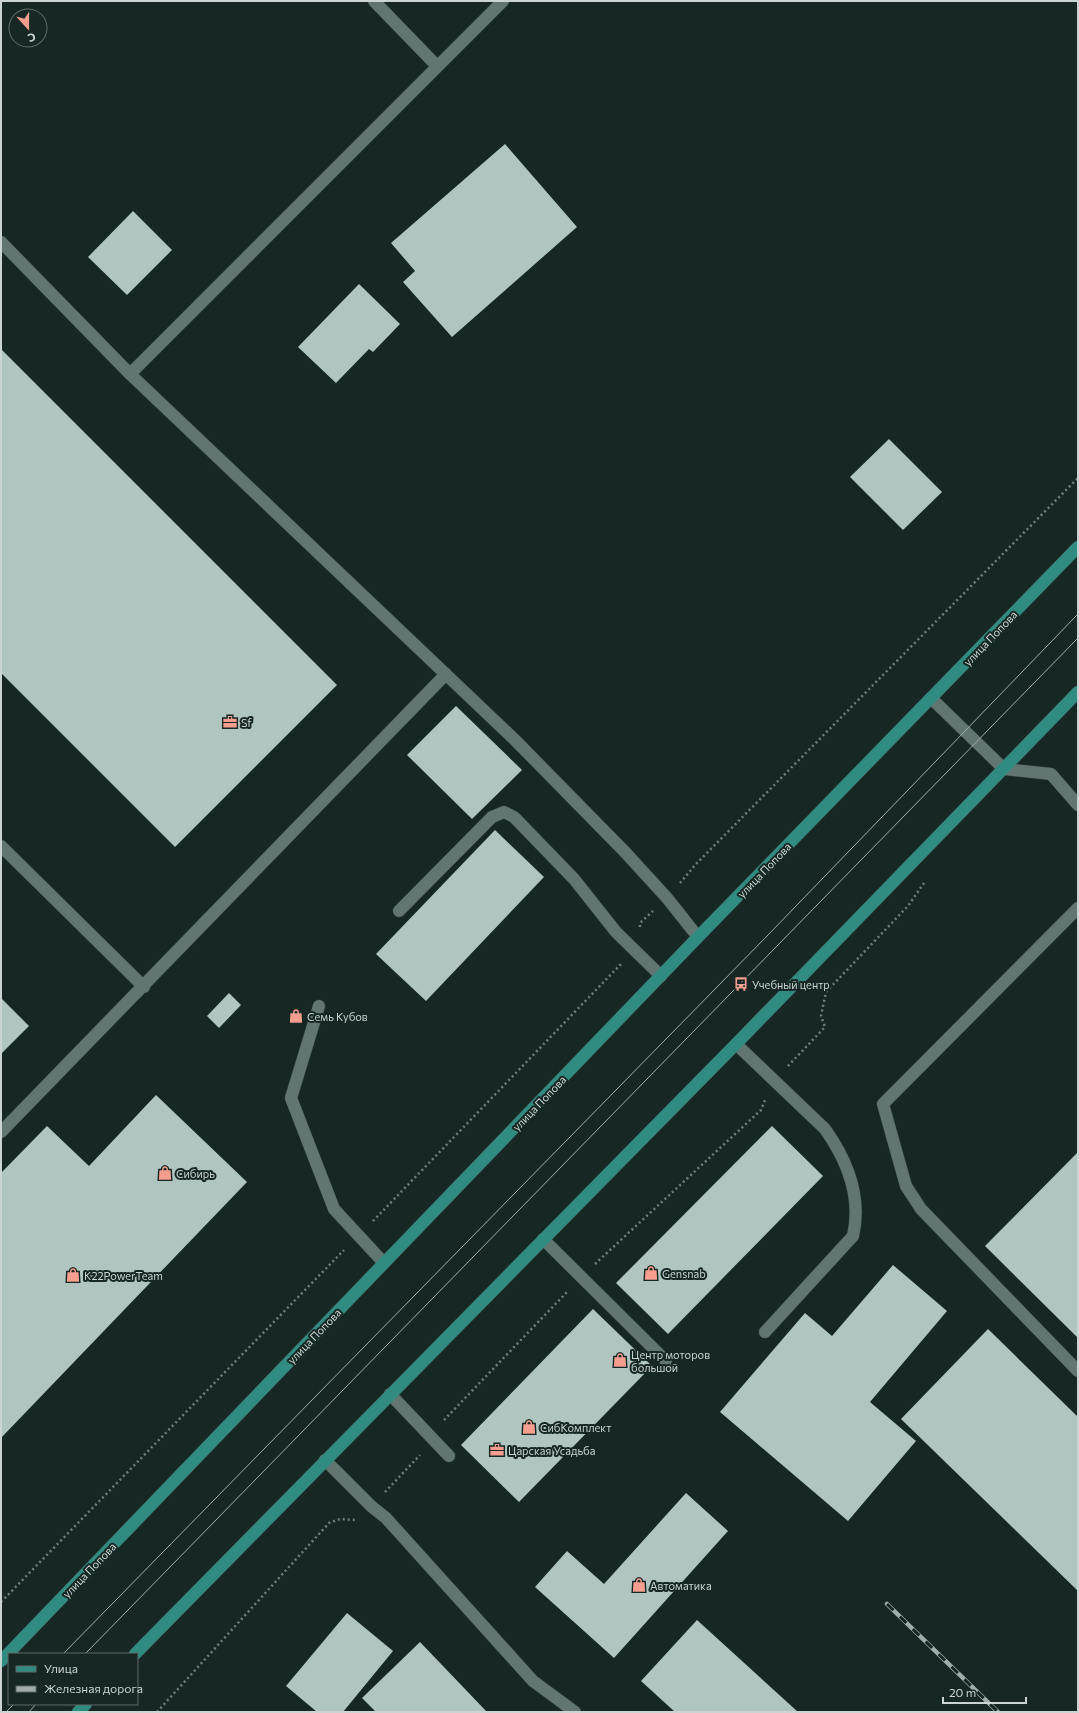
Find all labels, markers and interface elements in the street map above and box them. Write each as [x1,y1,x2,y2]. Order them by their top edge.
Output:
north arrow [8,8,48,48]
text: С [25,30,38,45]
street label: улица Попова [961,608,1019,668]
office icon: Sf [222,714,238,730]
place label: Sf [241,716,252,729]
street label: улица Попова [735,840,793,900]
bus stop icon: Учебный центр [733,976,749,992]
place label: Учебный центр [752,978,830,991]
shop icon: Семь Кубов [288,1008,304,1024]
place label: Семь Кубов [307,1010,368,1023]
street label: улица Попова [510,1073,568,1133]
shop icon: Сибирь [157,1165,173,1181]
place label: Сибирь [176,1167,215,1180]
shop icon: Gensnab [643,1265,659,1281]
shop icon: K22PowerTeam [65,1267,81,1283]
place label: Gensnab [662,1267,706,1280]
place label: K22PowerTeam [84,1269,163,1282]
street label: улица Попова [285,1306,343,1366]
place label: Центр моторов большой [631,1348,710,1374]
shop icon: Центр моторов большой [612,1352,628,1368]
shop icon: СибКомплект [521,1419,537,1435]
place label: СибКомплект [540,1421,611,1434]
office icon: Царская Усадьба [489,1442,505,1458]
place label: Царская Усадьба [508,1444,595,1457]
street label: улица Попова [60,1540,118,1600]
shop icon: Автоматика [631,1577,647,1593]
place label: Автоматика [650,1579,712,1592]
legend [8,1653,138,1705]
text: Улица [44,1661,78,1675]
scale bar [943,1679,1026,1705]
text: Железная дорога [44,1681,143,1695]
text: 20 m [949,1685,976,1699]

